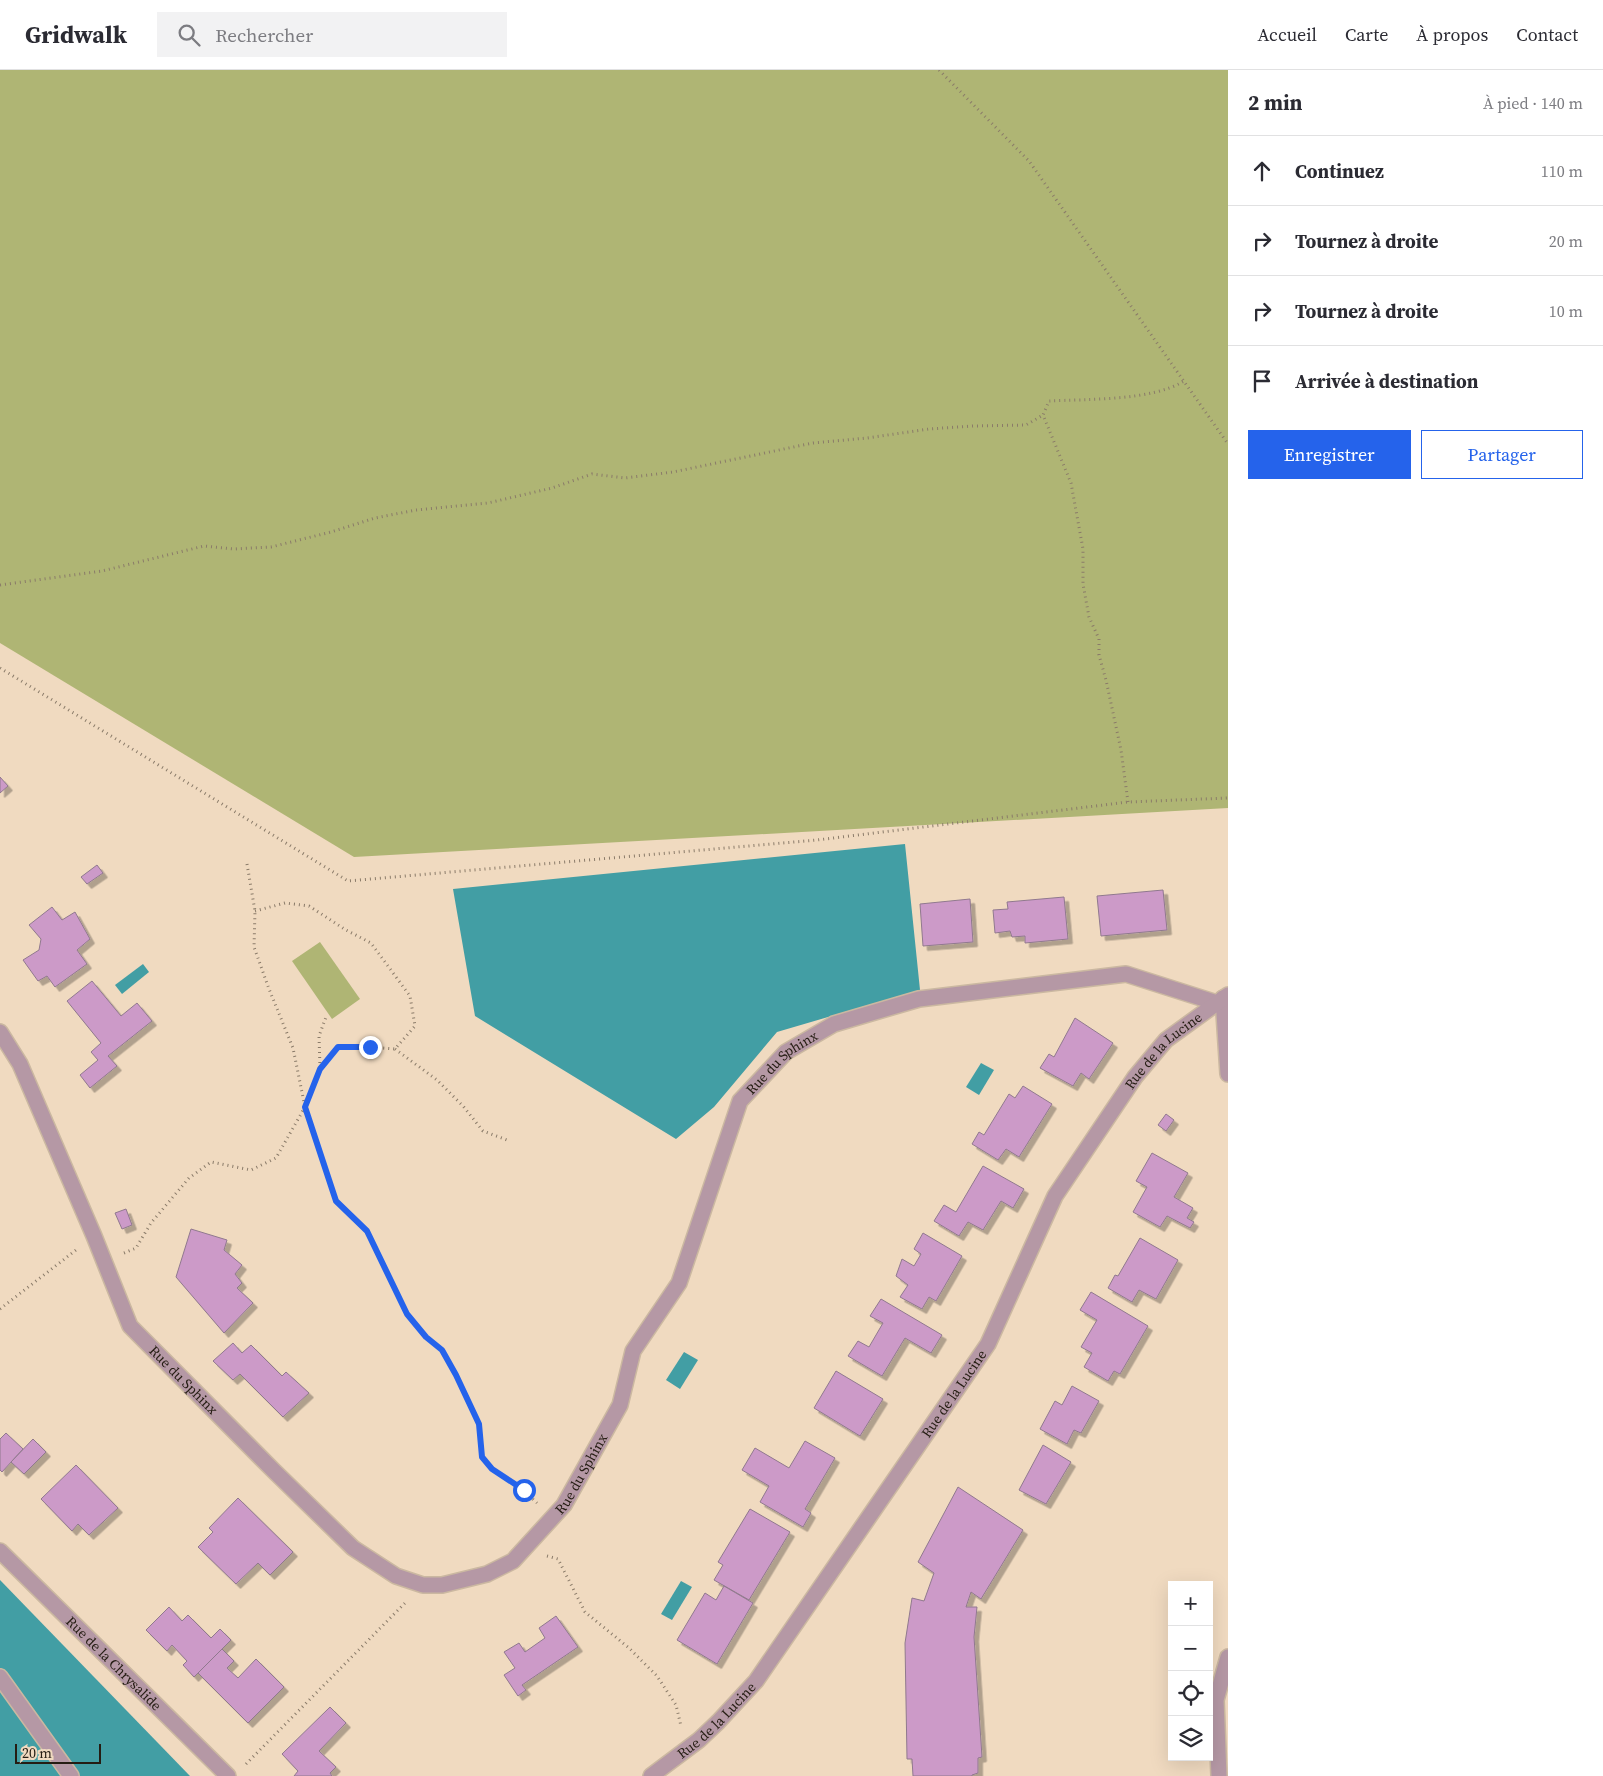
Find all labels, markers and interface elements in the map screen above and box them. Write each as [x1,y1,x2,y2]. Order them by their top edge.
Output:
search box [157,12,507,57]
text: Gridwalk [25,18,127,51]
icon: search [175,21,203,49]
text: Rechercher [215,22,313,48]
text: Accueil [1258,22,1317,47]
text: Carte [1345,22,1388,47]
text: À propos [1416,22,1488,47]
text: Contact [1516,22,1578,47]
text: 2 min [1248,88,1303,117]
text: À pied · 140 m [1483,92,1583,114]
icon: ahead [1248,157,1276,185]
text: Continuez [1295,158,1384,184]
text: 110 m [1541,160,1583,182]
icon: right [1248,227,1276,255]
text: Tournez à droite [1295,228,1438,254]
text: 20 m [1549,230,1583,252]
icon: right [1248,297,1276,325]
text: Tournez à droite [1295,298,1438,324]
text: 10 m [1549,300,1583,322]
icon: arrive [1248,367,1276,395]
text: Arrivée à destination [1295,368,1478,394]
button: Enregistrer [1248,430,1411,479]
button: Partager [1421,430,1583,479]
street label: Rue de la Lucine [1120,1007,1206,1093]
street label: Rue du Sphinx [741,1025,822,1099]
route end [359,1036,382,1059]
street label: Rue du Sphinx [145,1341,223,1419]
street label: Rue de la Lucine [916,1346,991,1442]
street label: Rue du Sphinx [550,1429,612,1519]
route start [513,1479,536,1502]
map controls [1168,1581,1213,1761]
button: + [1168,1581,1213,1626]
street label: Rue de la Chrysalide [62,1612,166,1715]
button: − [1168,1626,1213,1671]
button: locate [1168,1671,1213,1716]
street label: Rue de la Lucine [673,1678,760,1763]
button: layers [1168,1716,1213,1761]
scale bar [15,1741,101,1764]
text: 20 m [22,1743,52,1763]

